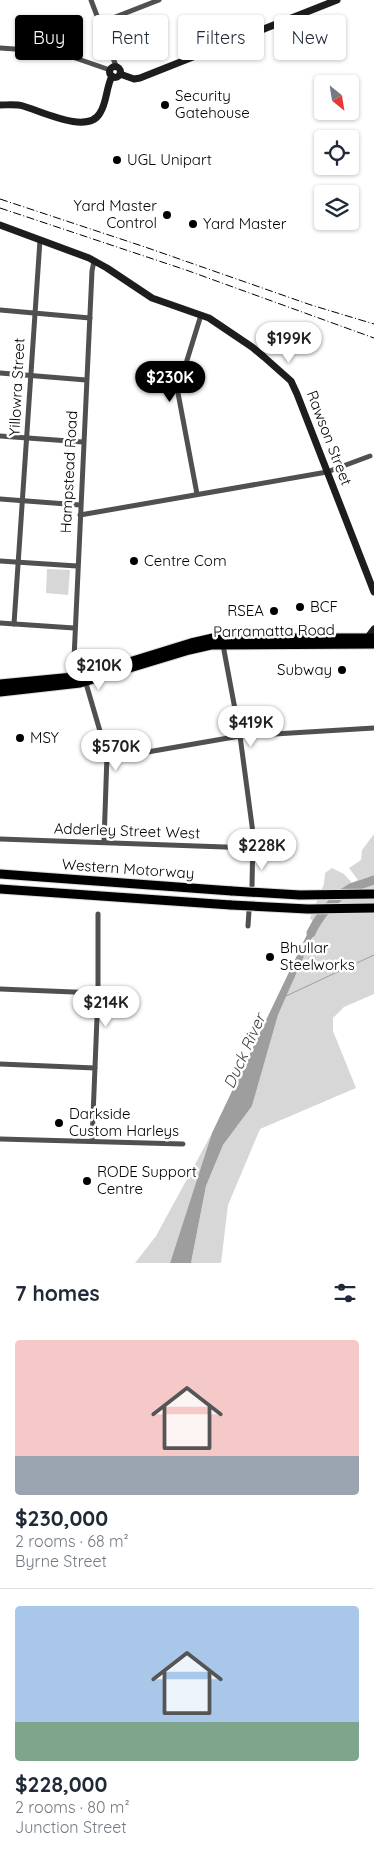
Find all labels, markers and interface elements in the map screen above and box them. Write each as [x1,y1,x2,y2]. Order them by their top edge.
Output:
chip: Buy [15,15,83,60]
chip: Rent [93,15,168,60]
chip: Filters [178,15,264,60]
chip: New [274,15,346,60]
north arrow [314,75,359,120]
map controls [314,75,359,230]
place label: Security Gatehouse [175,86,250,122]
marker: Security Gatehouse [159,99,171,111]
button: locate [314,130,359,175]
place label: UGL Unipart [127,150,212,169]
marker: UGL Unipart [111,154,123,166]
button: layers [314,185,359,230]
place label: Yard Master Control [74,196,157,232]
marker: Yard Master Control [161,209,173,221]
place label: Yard Master [203,214,287,233]
marker: Yard Master [187,218,199,230]
pin: $199K [254,322,324,364]
text: $199K [267,328,311,348]
street label: Yillowra Street [4,337,29,437]
pin: $230K [135,360,205,403]
text: $230K [146,367,194,387]
street label: Rawson Street [303,388,356,488]
street label: Hampstead Road [56,410,81,534]
place label: Centre Com [144,551,227,570]
marker: Centre Com [128,555,140,567]
place label: BCF [310,597,338,616]
place label: RSEA [227,601,264,620]
marker: BCF [294,601,306,613]
marker: RSEA [268,605,280,617]
street label: Parramatta Road [213,620,335,641]
pin: $210K [64,648,134,691]
text: $210K [76,655,122,675]
place label: Subway [277,660,332,679]
marker: Subway [336,664,348,676]
pin: $419K [216,706,286,748]
text: $419K [229,712,273,732]
place label: MSY [30,728,60,747]
pin: $570K [81,730,151,772]
marker: MSY [14,732,26,744]
text: $570K [92,736,140,756]
street label: Adderley Street West [54,818,201,843]
pin: $228K [227,828,297,871]
text: $228K [238,835,286,855]
street label: Western Motorway [61,854,195,883]
place label: Bhullar Steelworks [280,938,355,974]
marker: Bhullar Steelworks [264,951,276,963]
pin: $214K [71,986,141,1028]
text: $214K [84,992,128,1012]
water label: Duck River [219,1009,270,1091]
place label: Darkside Custom Harleys [69,1104,179,1140]
marker: Darkside Custom Harleys [53,1117,65,1129]
place label: RODE Support Centre [97,1162,197,1198]
marker: RODE Support Centre [81,1175,93,1187]
icon: filters [331,1279,359,1307]
text: 7 homes [15,1280,100,1306]
icon: home [142,1373,232,1463]
text: $230,000 [15,1505,108,1531]
text: 2 rooms · 68 m² [15,1531,129,1551]
text: Byrne Street [15,1551,107,1571]
icon: home [142,1638,232,1728]
text: $228,000 [15,1771,107,1797]
text: 2 rooms · 80 m² [15,1797,130,1817]
text: Junction Street [15,1817,127,1837]

